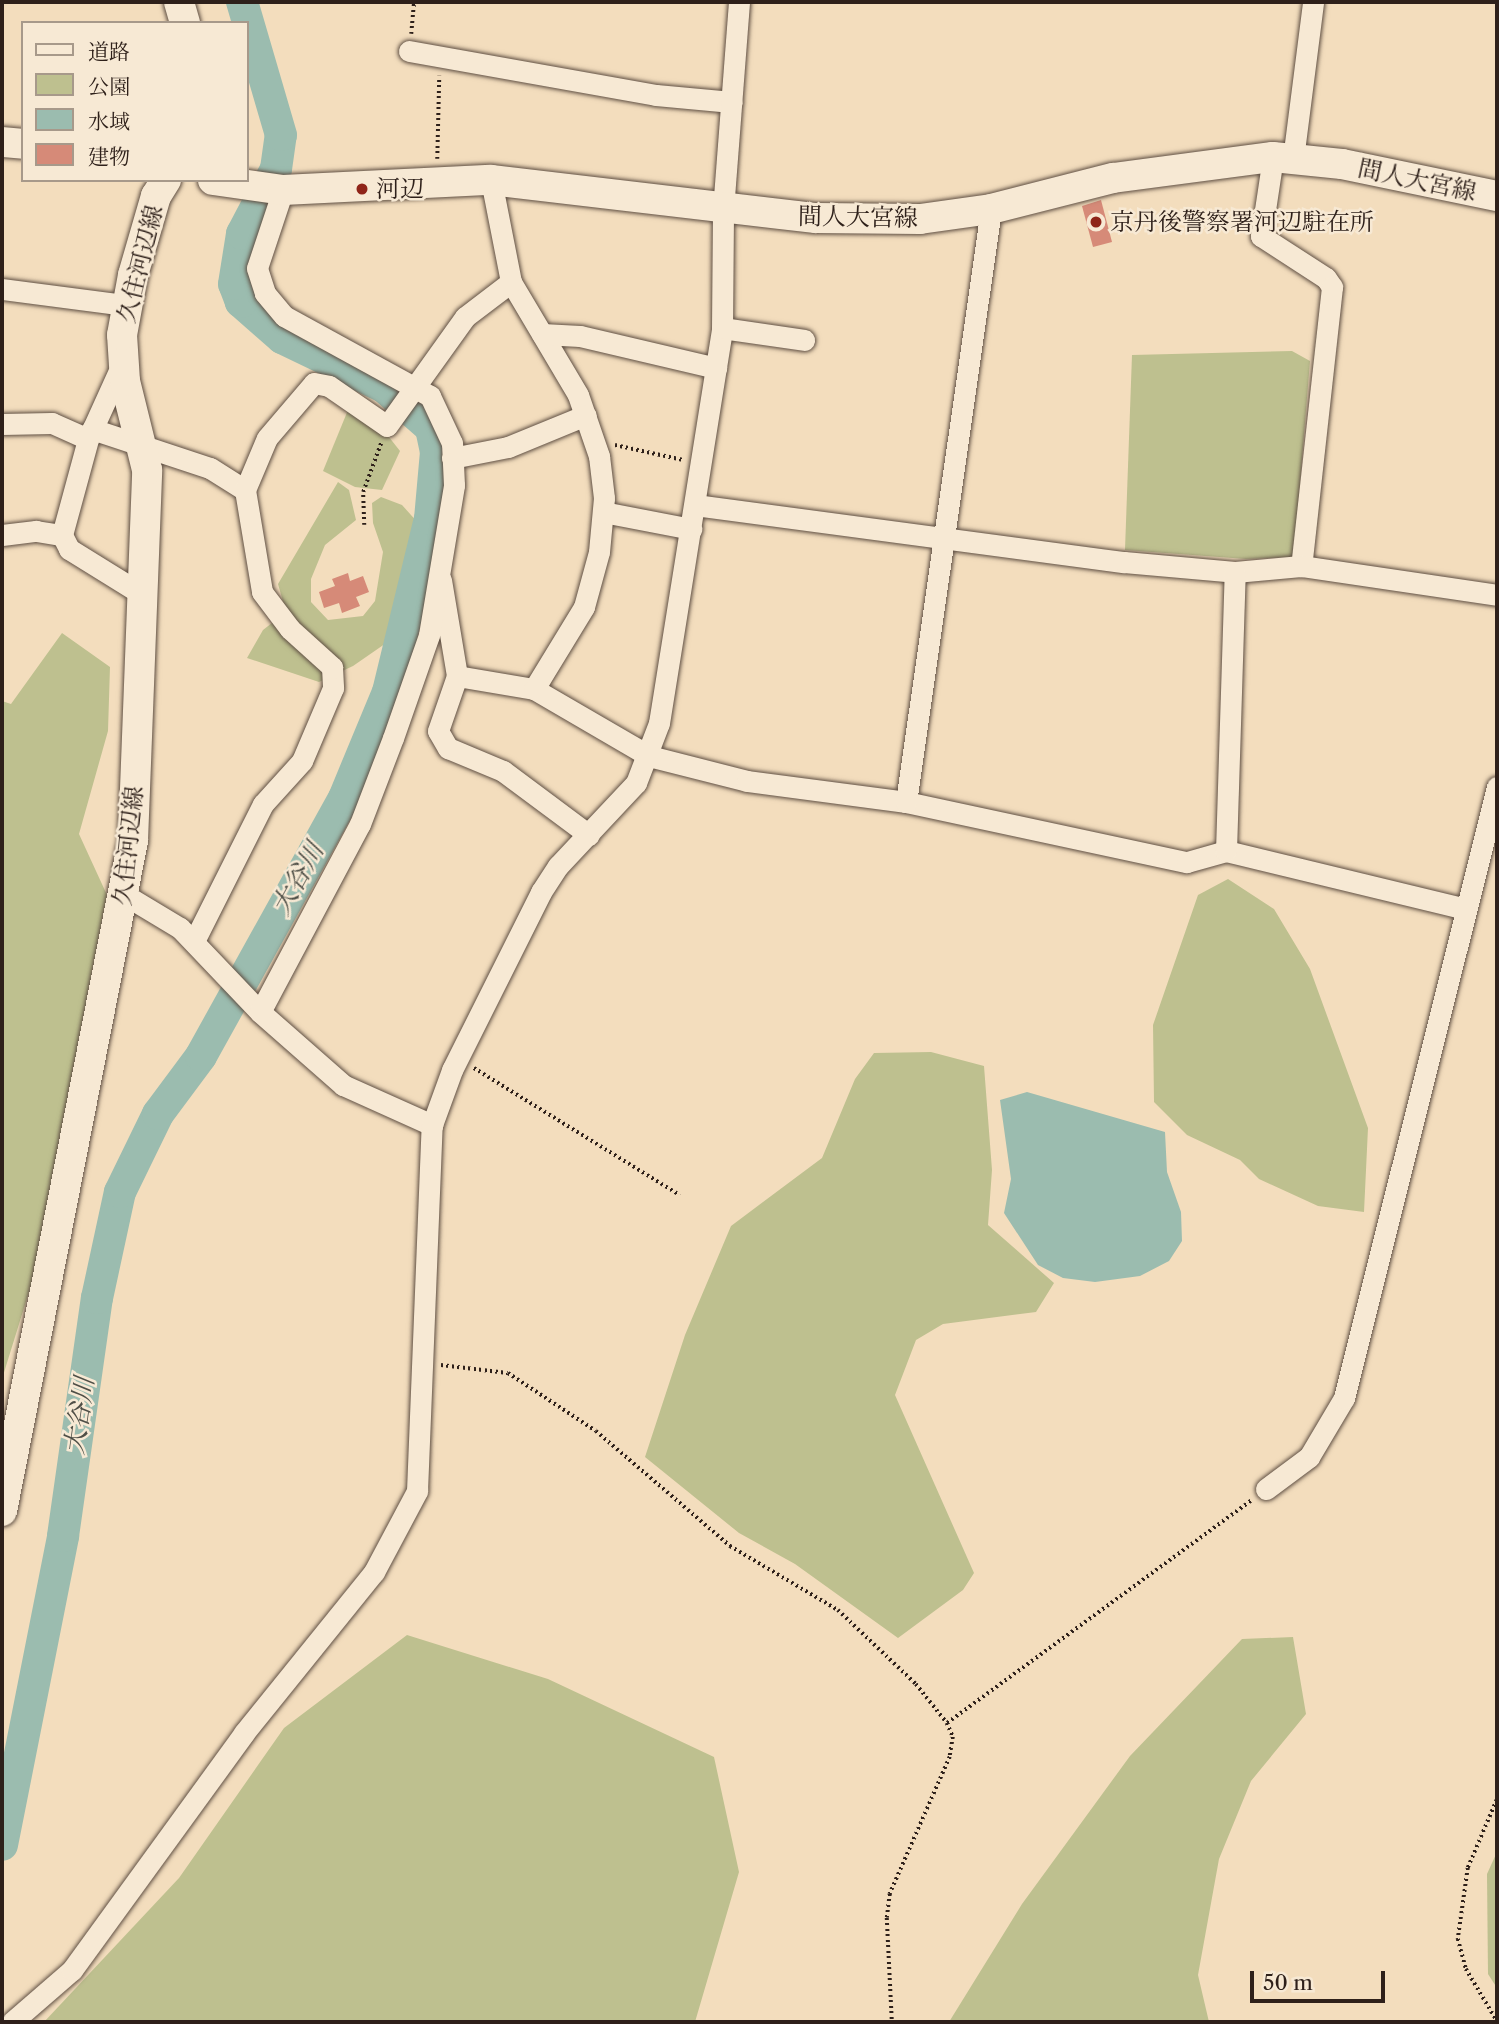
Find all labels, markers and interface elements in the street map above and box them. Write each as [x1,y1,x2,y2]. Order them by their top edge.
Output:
legend [21,21,248,182]
text: 道路 [88,39,130,64]
text: 公園 [88,74,130,99]
text: 水域 [88,109,130,134]
text: 建物 [88,144,130,169]
street label: 間人大宮線 [1355,153,1479,207]
place label: 河辺 [376,175,424,203]
marker: 河辺 [354,181,370,197]
street label: 久住河辺線 [112,202,168,326]
street label: 間人大宮線 [798,202,918,232]
place label: 京丹後警察署河辺駐在所 [1110,208,1374,236]
marker: 京丹後警察署河辺駐在所 [1088,214,1104,230]
street label: 久住河辺線 [107,785,149,907]
water label: 大谷川 [265,837,331,921]
water label: 大谷川 [59,1375,101,1457]
scale bar [1254,1958,1389,2002]
text: 50 m [1263,1970,1313,1995]

